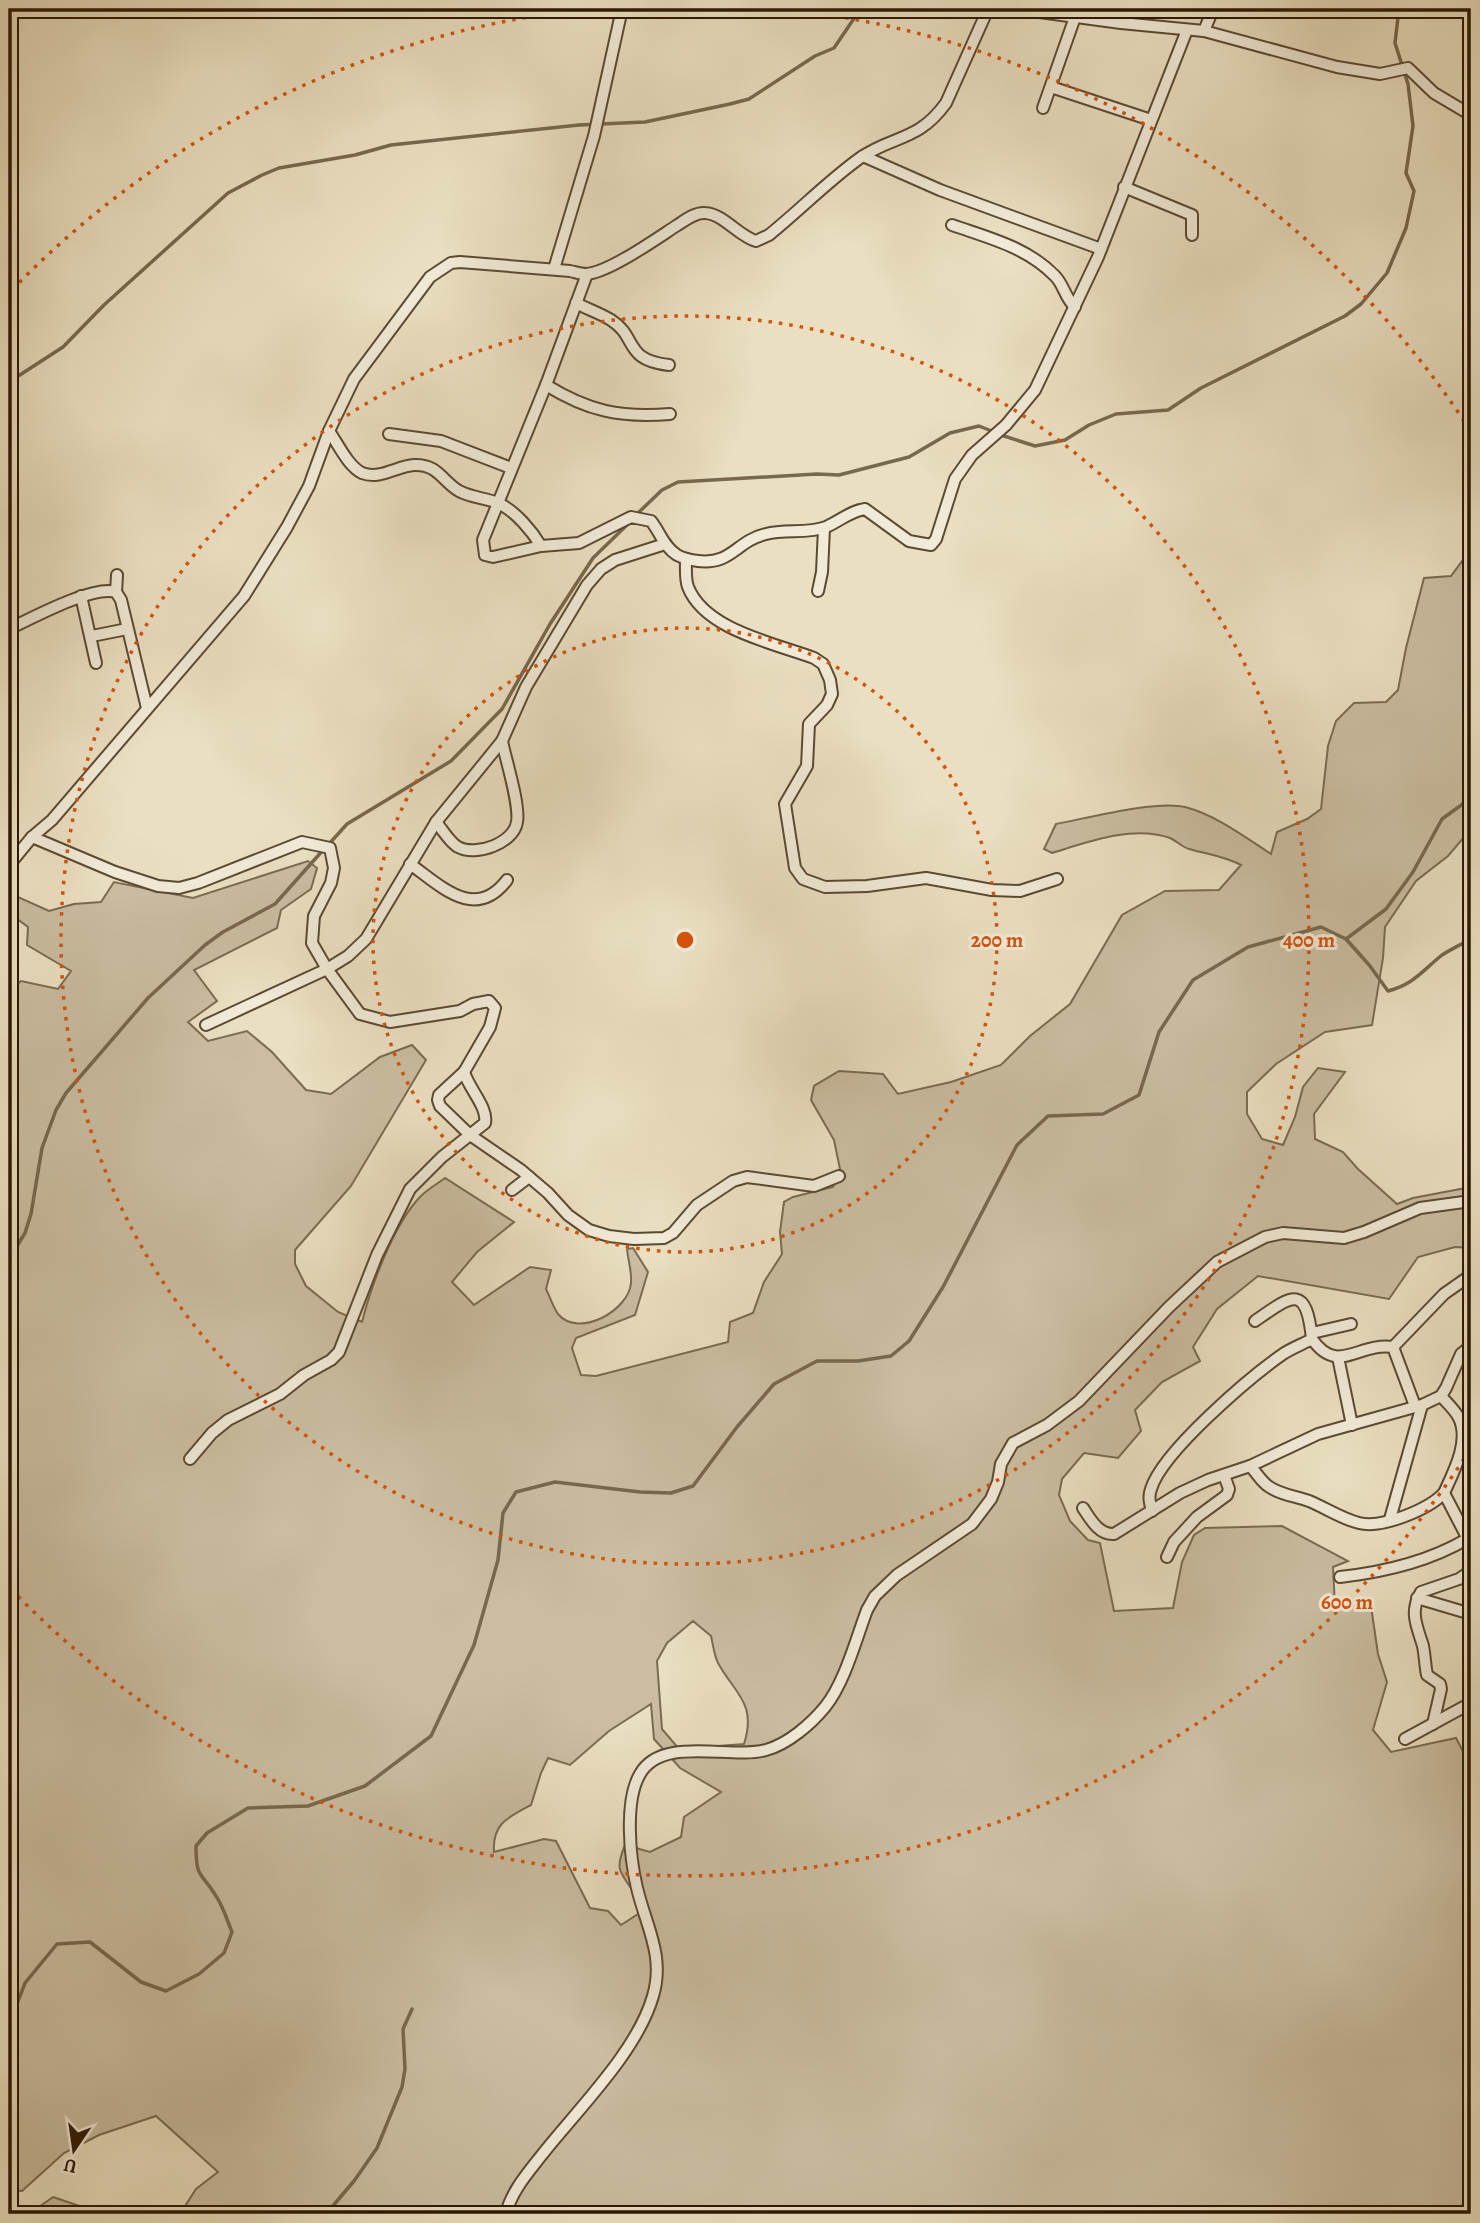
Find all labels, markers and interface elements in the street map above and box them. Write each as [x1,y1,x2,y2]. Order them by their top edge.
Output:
text: 200 m [971,926,1024,954]
text: 400 m [1283,926,1336,954]
centre of rings [673,928,697,952]
text: 600 m [1321,1588,1373,1616]
north arrow [38,2114,108,2184]
text: U [61,2151,79,2180]

